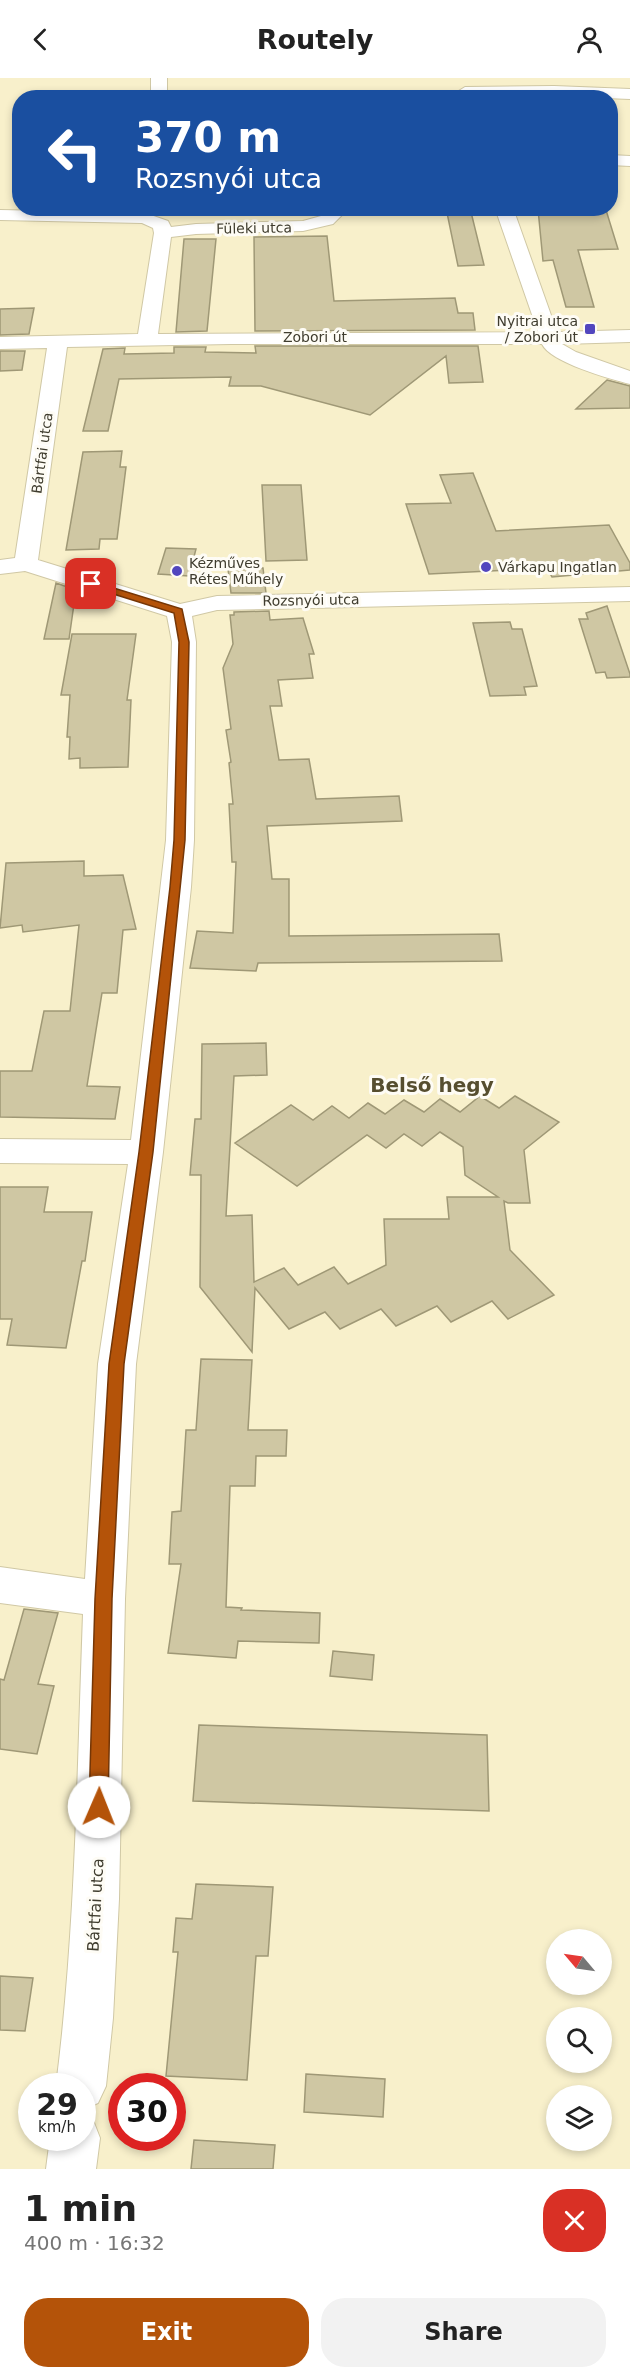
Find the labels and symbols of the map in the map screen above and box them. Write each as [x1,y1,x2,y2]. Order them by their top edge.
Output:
street label: Füleki utca [216,219,292,237]
place label: Nyitrai utca / Zobori út [497,313,579,345]
marker: Nyitrai utca / Zobori út [583,322,597,336]
street label: Zobori út [283,329,348,345]
street label: Bártfai utca [28,411,56,495]
place label: Kézműves Rétes Műhely [189,555,283,587]
pin [65,558,116,609]
place label: Várkapu Ingatlan [498,559,617,575]
marker: Várkapu Ingatlan [479,560,493,574]
marker: Kézműves Rétes Műhely [170,564,184,578]
street label: Rozsnyói utca [262,591,360,609]
district label: Belső hegy [370,1073,494,1097]
position arrow [67,1775,131,1839]
street label: Bártfai utca [84,1858,107,1952]
north arrow [546,1929,612,1995]
speed limit sign: 30 [108,2073,186,2151]

